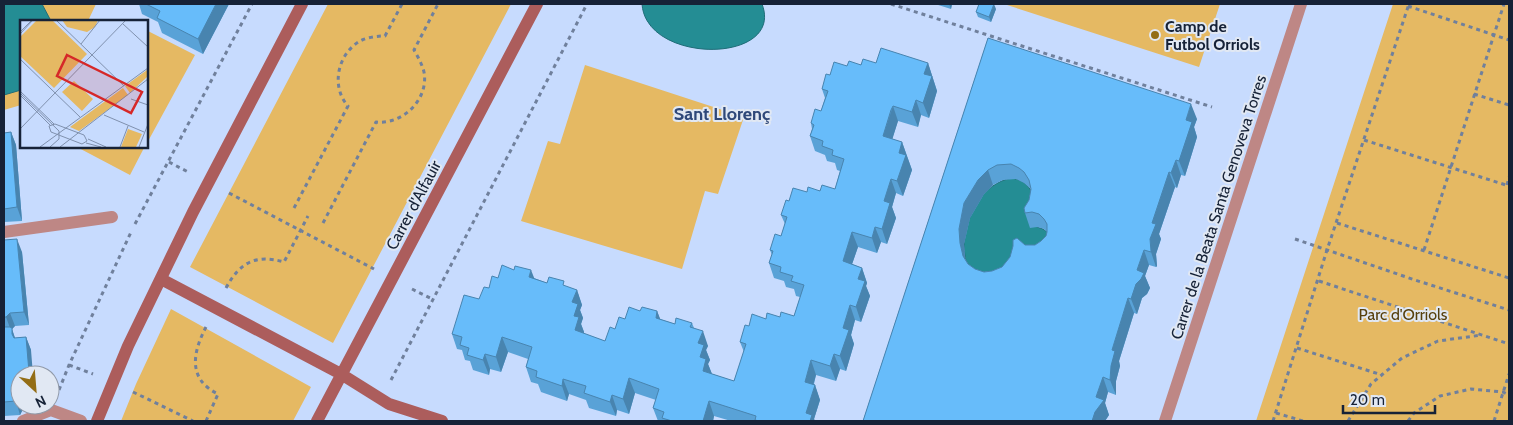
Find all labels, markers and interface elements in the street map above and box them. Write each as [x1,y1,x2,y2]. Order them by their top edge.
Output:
place label: Camp de Futbol Orriols [1165,17,1260,54]
inset map [20,20,148,148]
marker: Camp de Futbol Orriols [1149,29,1161,41]
street label: Carrer de la Beata Santa Genoveva Torres [1167,72,1270,342]
district label: Sant Llorenç [674,103,770,125]
street label: Carrer d'Alfauir [382,156,445,253]
park label: Parc d'Orriols [1359,305,1448,324]
north arrow [10,365,60,415]
scale bar [1343,382,1436,414]
text: N [32,391,49,412]
text: 20 m [1350,391,1385,409]

